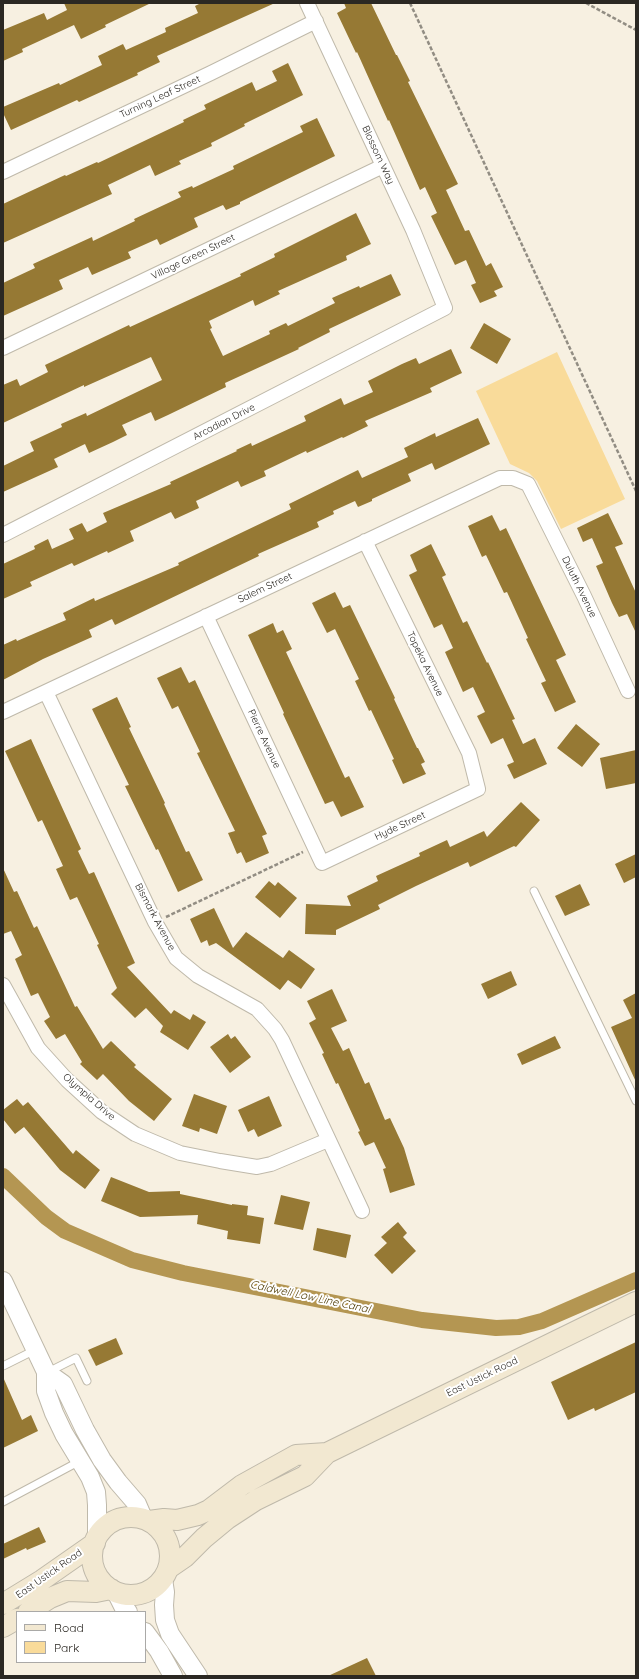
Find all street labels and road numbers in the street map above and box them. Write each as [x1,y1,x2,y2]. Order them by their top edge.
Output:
street label: Turning Leaf Street [118,73,202,121]
street label: Blossom Way [359,124,397,186]
street label: Village Green Street [149,232,237,282]
street label: Arcadian Drive [191,401,257,443]
street label: Duluth Avenue [559,554,599,620]
street label: Salem Street [236,570,294,606]
street label: Topeka Avenue [404,630,446,698]
street label: Pierre Avenue [245,708,283,770]
street label: Hyde Street [373,809,427,843]
street label: Bismark Avenue [132,881,178,953]
street label: Olympia Drive [60,1071,118,1123]
street label: East Ustick Road [444,1355,520,1399]
street label: East Ustick Road [14,1547,84,1601]

